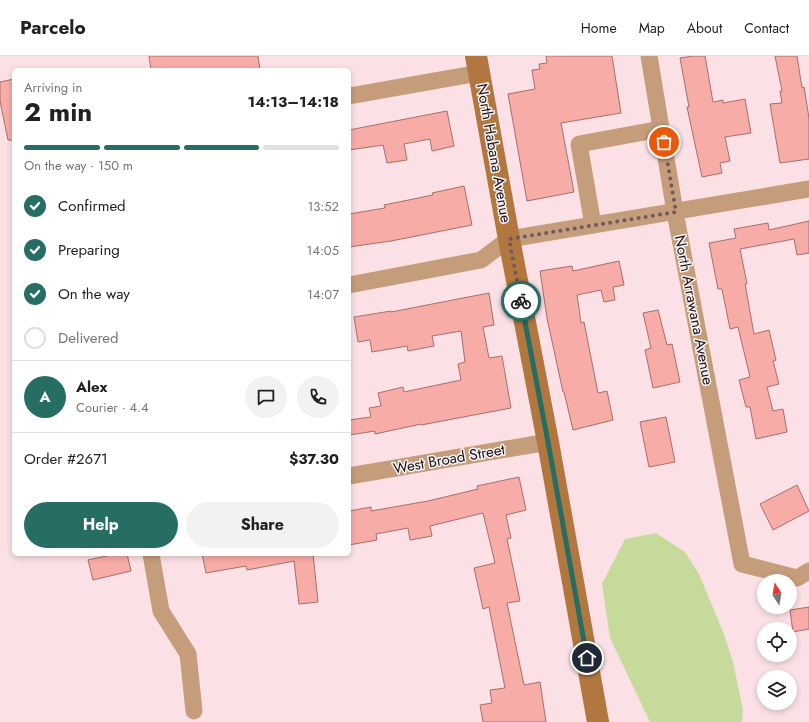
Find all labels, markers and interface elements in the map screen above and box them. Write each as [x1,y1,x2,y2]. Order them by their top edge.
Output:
text: Parcelo [20,14,86,41]
text: Home [581,18,617,38]
text: Map [639,18,665,38]
text: About [687,18,722,38]
text: Contact [744,18,789,38]
text: Arriving in [24,78,82,97]
street label: North Habana Avenue [471,82,517,225]
text: 14:13–14:18 [247,91,339,113]
text: 2 min [24,93,92,131]
pin [647,125,681,159]
icon: bag [653,131,675,153]
text: On the way · 150 m [24,156,133,175]
icon: check [24,195,46,217]
text: Confirmed [58,195,126,217]
text: 13:52 [307,197,339,216]
street label: North Arrawana Avenue [669,233,719,387]
icon: check [24,239,46,261]
text: Preparing [58,239,120,261]
text: 14:05 [307,241,339,260]
courier [501,281,541,321]
icon: check [24,283,46,305]
text: On the way [58,283,130,305]
text: 14:07 [307,285,339,304]
icon: bike [510,290,532,312]
text: Delivered [58,327,119,349]
text: Alex [76,376,107,398]
button: chat [245,376,287,418]
button: phone [297,376,339,418]
text: A [39,386,51,408]
text: Courier · 4.4 [76,398,149,417]
street label: West Broad Street [391,438,507,480]
text: Order #2671 [24,448,108,470]
text: $37.30 [289,448,339,470]
button: Help [24,502,178,548]
button: Share [186,502,339,548]
north arrow [757,574,797,614]
map controls [757,574,797,710]
button: locate [757,622,797,662]
pin [570,641,604,675]
icon: home [576,647,598,669]
button: layers [757,670,797,710]

